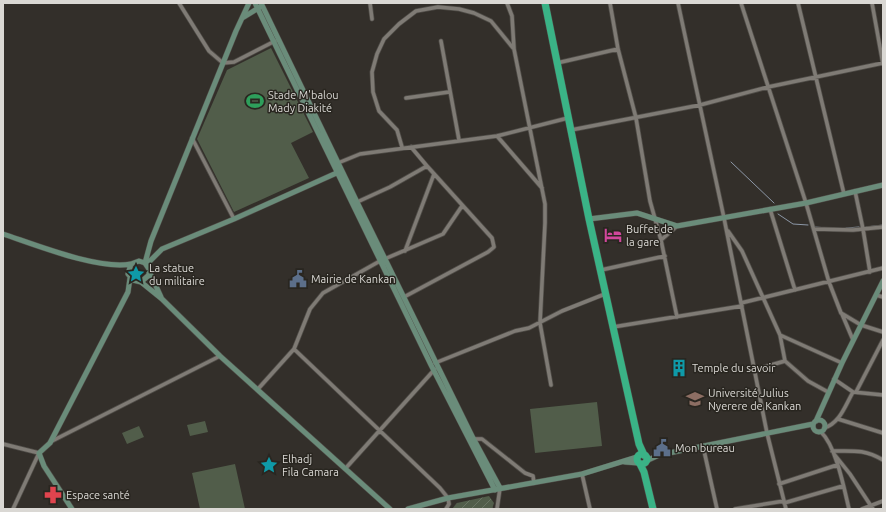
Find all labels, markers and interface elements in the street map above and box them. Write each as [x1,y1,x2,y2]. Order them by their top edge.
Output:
place label: Stade M'balou Mady Diakité [268,89,339,114]
sports icon: Stade M'balou Mady Diakité [245,91,265,111]
place label: Buffet de la gare [626,223,673,248]
hotel icon: Buffet de la gare [603,225,623,245]
place label: La statue du militaire [149,262,205,287]
place icon: La statue du militaire [126,264,146,284]
public building icon: Mairie de Kankan [288,269,308,289]
place label: Mairie de Kankan [311,273,395,285]
building icon: Temple du savoir [669,358,689,378]
place label: Temple du savoir [692,362,776,374]
place label: Université Julius Nyerere de Kankan [708,387,801,412]
school or university icon: Université Julius Nyerere de Kankan [685,389,705,409]
public building icon: Mon bureau [652,438,672,458]
place label: Mon bureau [675,442,735,454]
place label: Elhadj Fila Camara [282,453,339,478]
place icon: Elhadj Fila Camara [259,455,279,475]
pharmacy icon: Espace santé [43,485,63,505]
place label: Espace santé [66,489,130,501]

